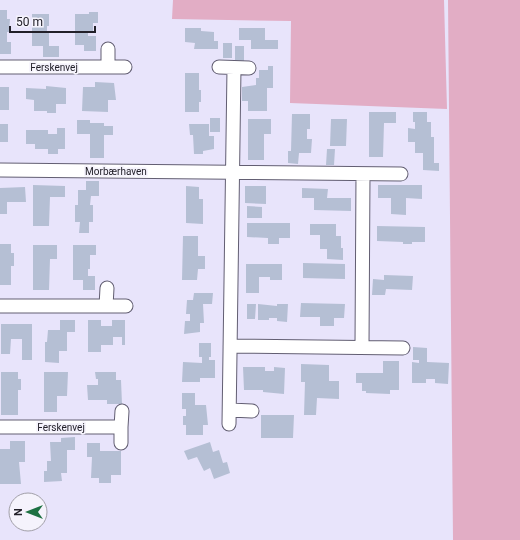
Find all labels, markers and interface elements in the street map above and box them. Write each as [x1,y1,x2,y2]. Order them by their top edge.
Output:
scale bar [10,8,95,34]
text: 50 m [16,15,43,29]
street label: Ferskenvej [30,62,78,73]
street label: Morbærhaven [85,166,147,177]
street label: Ferskenvej [37,422,85,433]
north arrow [8,492,48,532]
text: N [12,508,25,516]

